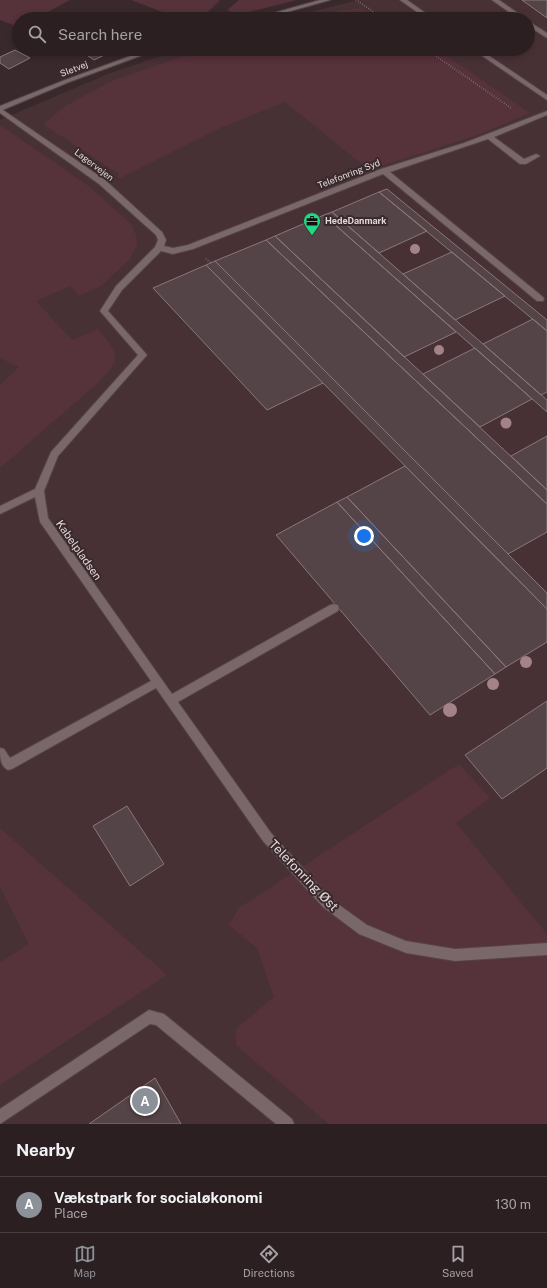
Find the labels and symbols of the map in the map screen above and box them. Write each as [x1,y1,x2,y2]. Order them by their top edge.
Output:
street label: Sletvej [58,58,89,79]
street label: Lagervejen [72,146,116,183]
street label: Telefonring Syd [316,157,382,190]
office icon: HedeDanmark [302,211,322,236]
place label: HedeDanmark [325,215,387,226]
street label: Kabelpladsen [54,518,104,582]
your location [354,526,374,546]
street label: Telefonring Øst [266,837,341,914]
pin: A [132,1086,158,1116]

